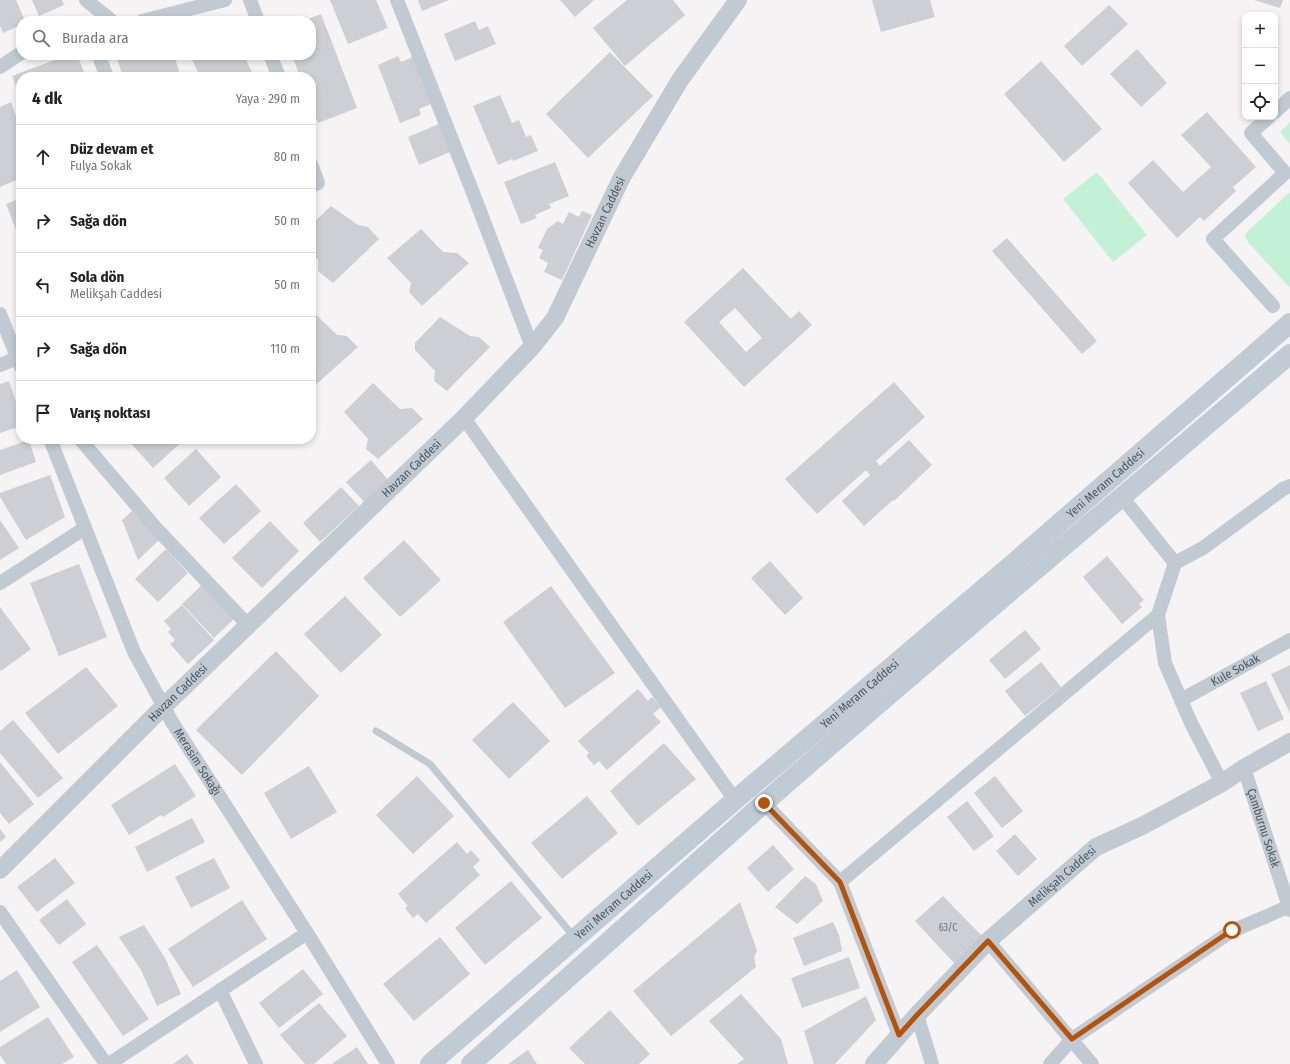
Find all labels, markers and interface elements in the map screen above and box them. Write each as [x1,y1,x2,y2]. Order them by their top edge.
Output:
map controls [1242,12,1278,120]
button: + [1242,12,1278,48]
search box [16,16,316,60]
icon: search [30,27,52,49]
text: Burada ara [62,29,129,47]
button: − [1242,48,1278,84]
button: locate [1242,84,1278,120]
text: 4 dk [32,88,62,109]
text: Yaya · 290 m [236,91,300,106]
text: Düz devam et [70,140,153,158]
icon: ahead [32,146,54,168]
text: 80 m [274,149,300,164]
text: Fulya Sokak [70,158,132,173]
street label: Havzan Caddesi [582,175,628,250]
icon: right [32,210,54,232]
text: Sağa dön [70,212,127,230]
text: 50 m [274,213,300,228]
text: Sola dön [70,268,124,286]
icon: left [32,274,54,296]
text: 50 m [274,277,300,292]
text: Melikşah Caddesi [70,286,162,301]
icon: right [32,338,54,360]
text: Sağa dön [70,340,127,358]
text: 110 m [270,341,300,356]
icon: arrive [32,402,54,424]
text: Varış noktası [70,404,150,422]
street label: Havzan Caddesi [379,437,444,500]
street label: Yeni Meram Caddesi [1064,446,1147,521]
street label: Kule Sokak [1208,651,1263,689]
street label: Yeni Meram Caddesi [818,657,902,731]
street label: Havzan Caddesi [145,661,210,725]
street label: Merasim Sokağı [171,726,224,798]
street label: Çamburnu Sokak [1244,786,1283,870]
route end [755,794,773,812]
street label: Melikşah Caddesi [1025,843,1099,910]
street label: Yeni Meram Caddesi [572,867,656,942]
route start [1223,921,1241,939]
house number: 63/C [939,922,957,934]

